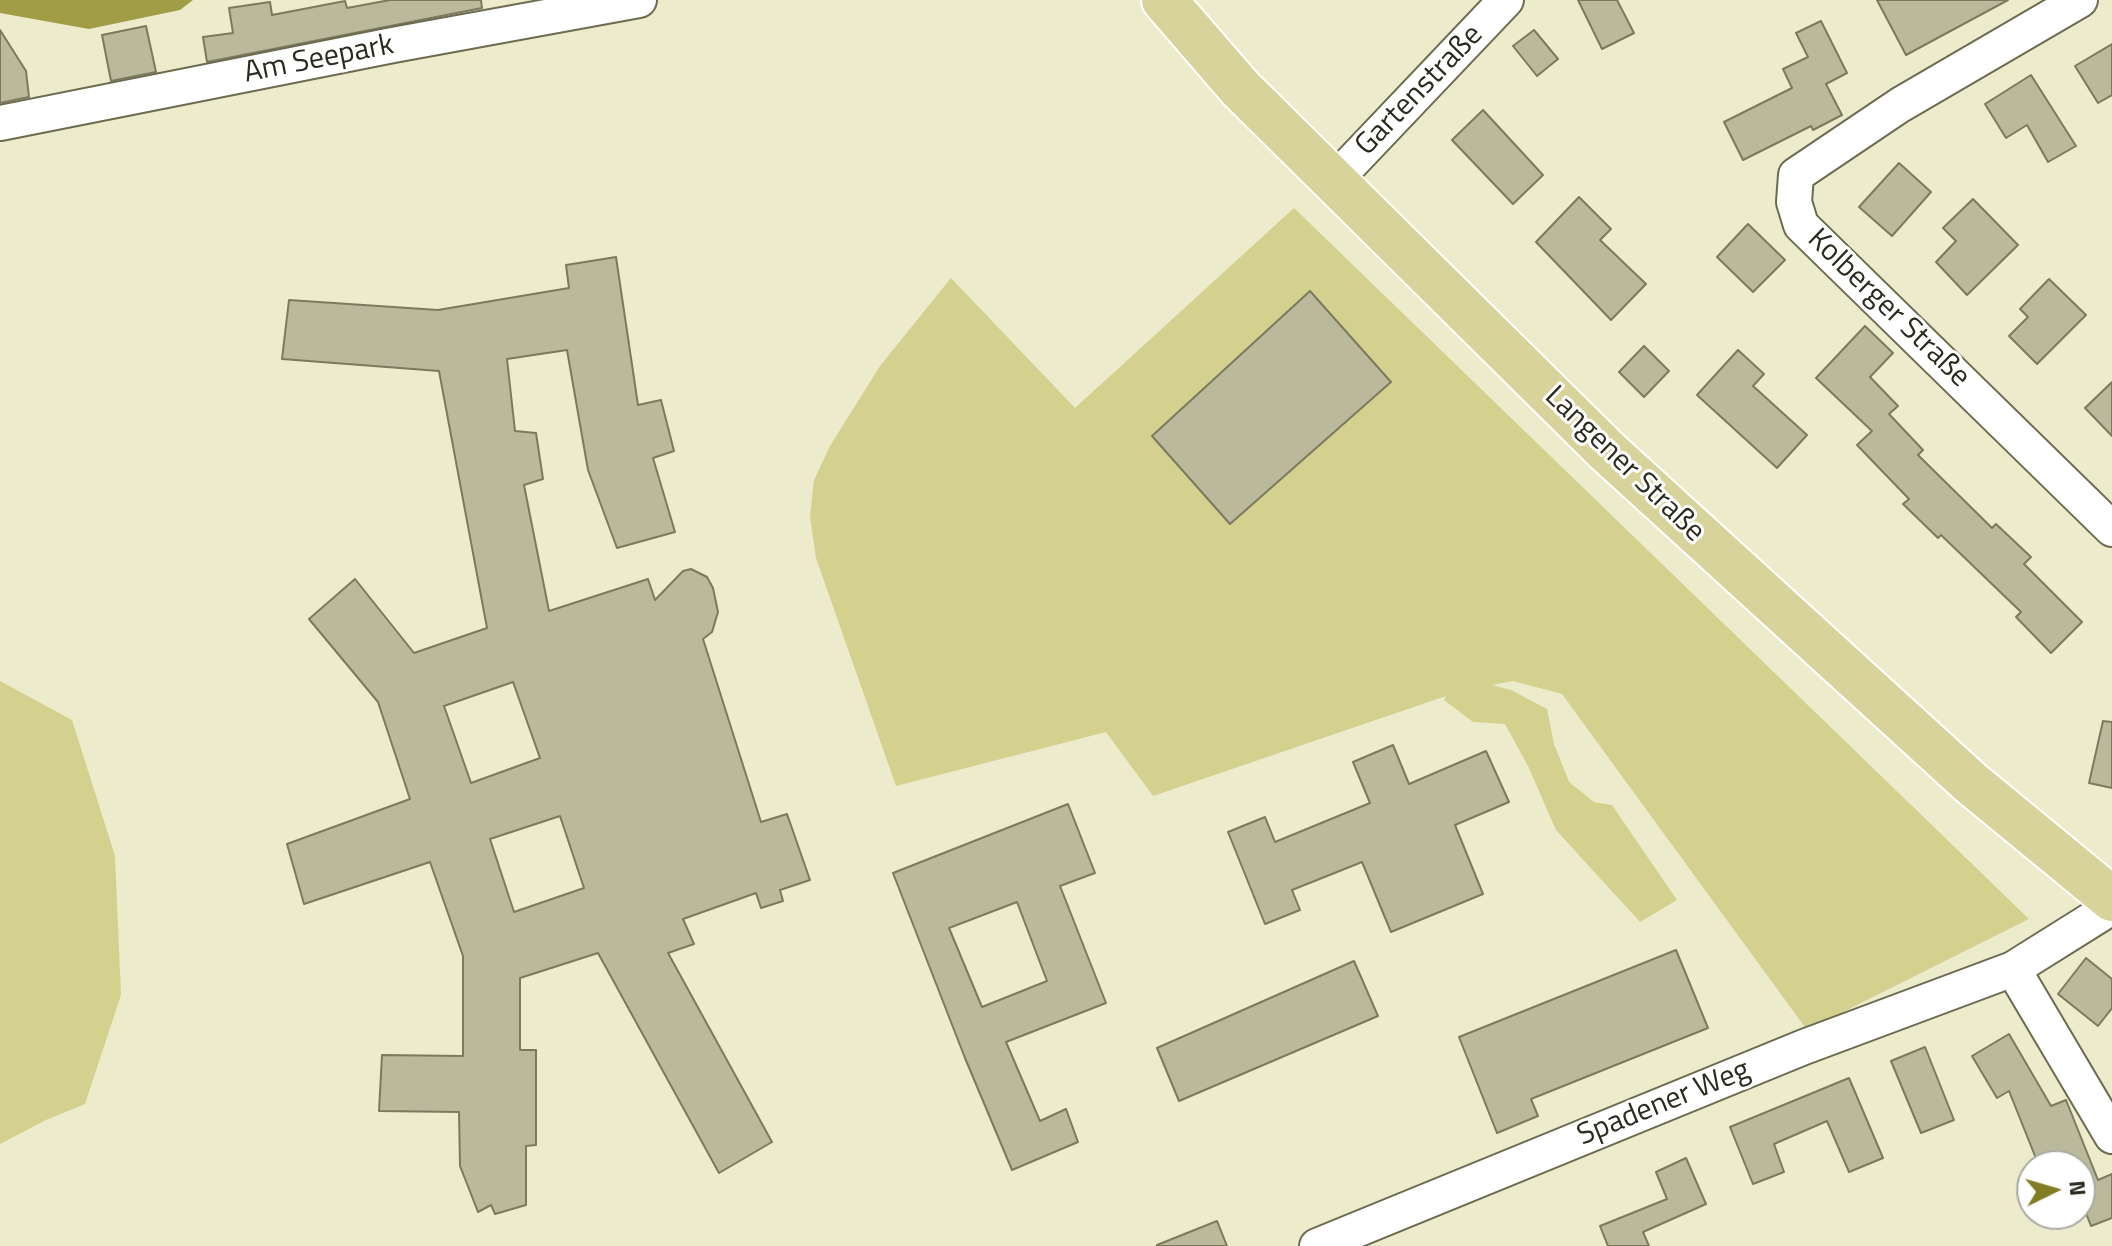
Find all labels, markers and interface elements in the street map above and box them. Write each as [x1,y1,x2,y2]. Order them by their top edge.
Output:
street label: Gartenstraße [1349,18,1491,164]
street label: Am Seepark [241,28,397,92]
street label: Kolberger Straße [1799,222,1977,396]
street label: Langener Straße [1536,380,1712,550]
street label: Spadener Weg [1572,1053,1756,1155]
north arrow [2016,1150,2096,1230]
text: N [2060,1179,2096,1197]

